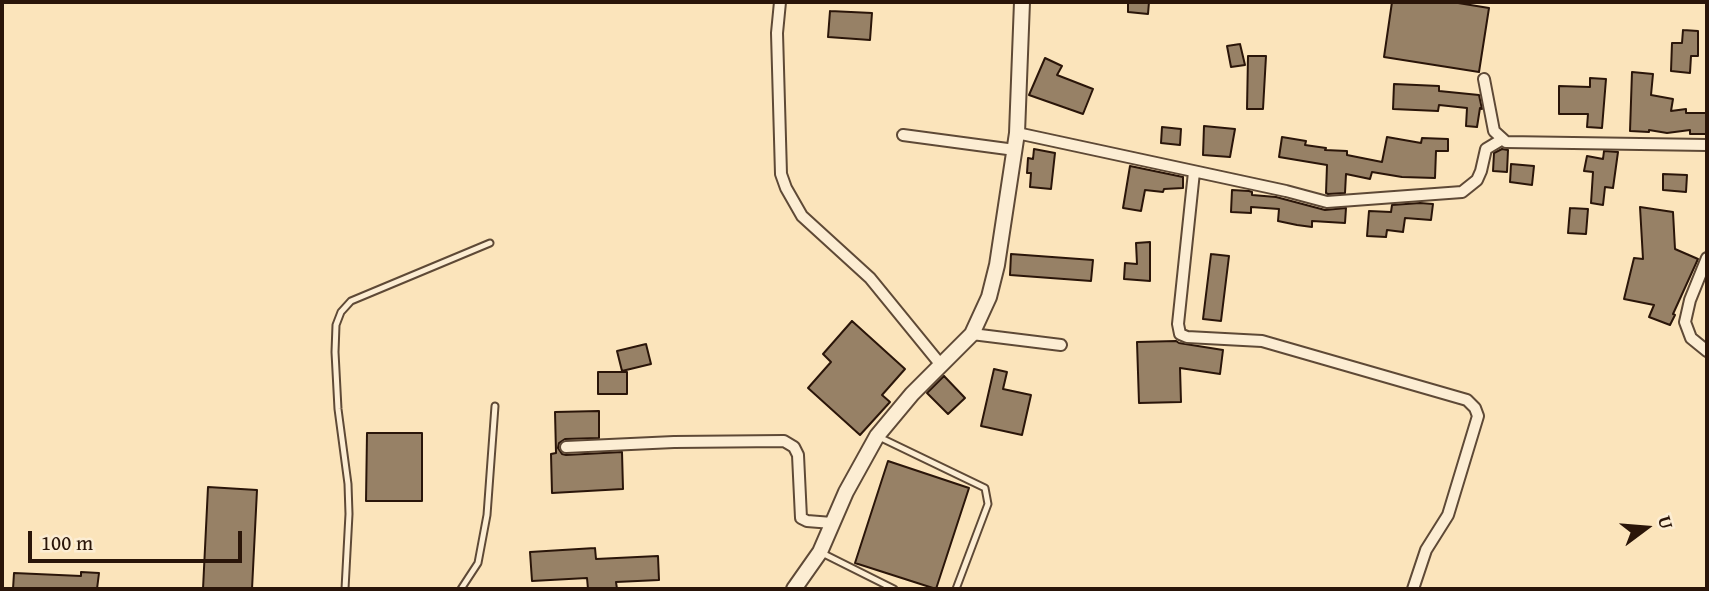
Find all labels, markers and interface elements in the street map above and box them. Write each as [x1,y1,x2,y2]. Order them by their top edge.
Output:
north arrow [1611,493,1681,563]
text: U [1651,512,1681,532]
scale bar [32,518,245,562]
text: 100 m [41,527,93,558]

